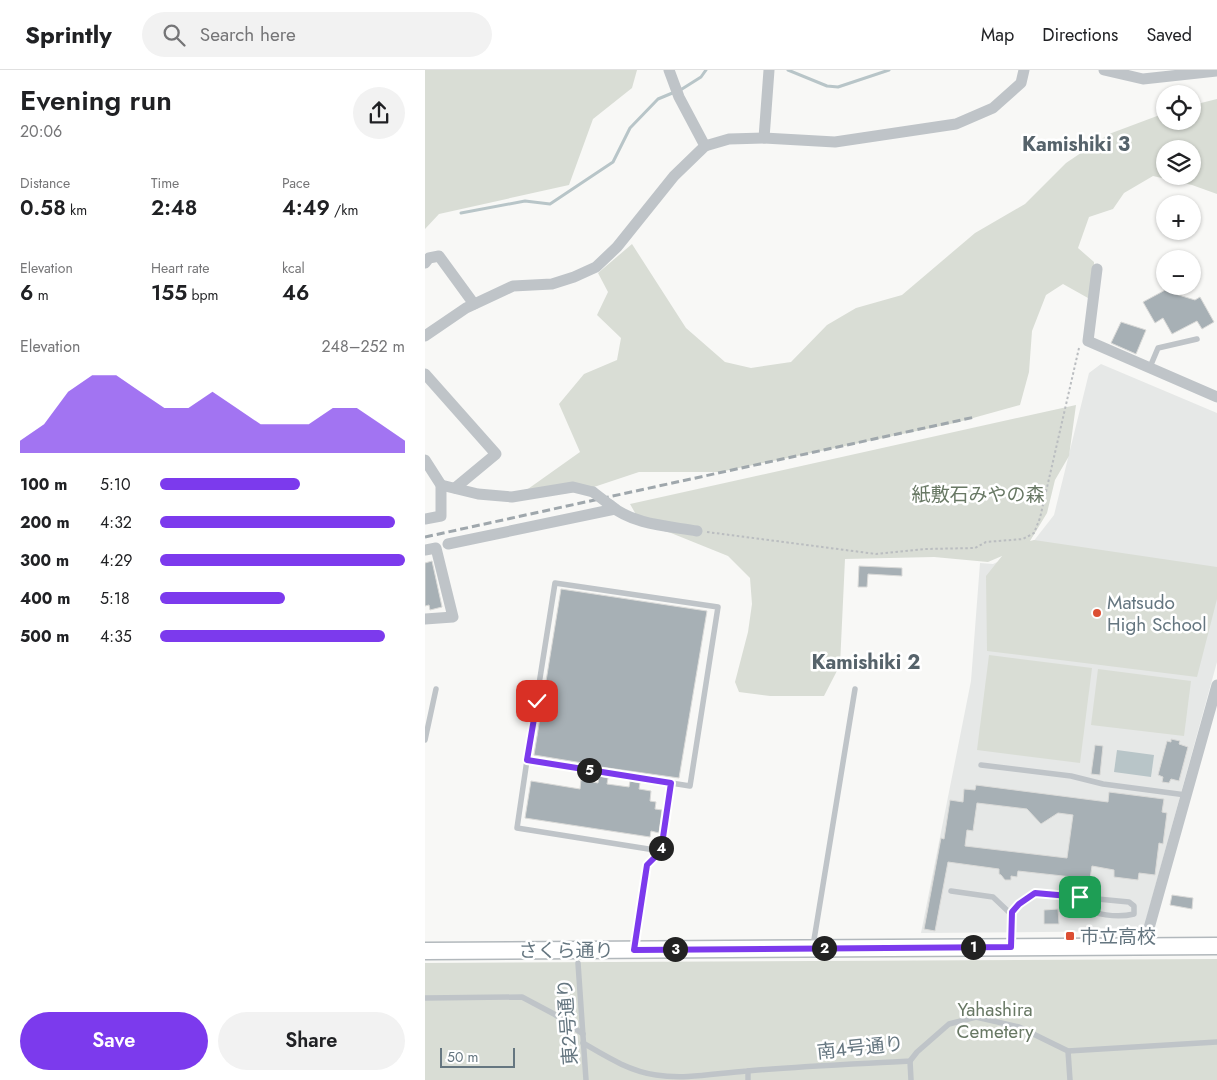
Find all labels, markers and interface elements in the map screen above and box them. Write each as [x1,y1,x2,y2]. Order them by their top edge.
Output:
search box [142,12,492,57]
text: Sprintly [25,17,112,52]
icon: search [160,21,188,49]
text: Search here [200,21,296,48]
text: Map [981,22,1014,48]
text: Directions [1042,22,1118,48]
text: Saved [1146,22,1192,48]
text: Evening run [20,80,172,121]
map controls [1156,85,1201,295]
button: locate [1156,85,1201,130]
button: share [353,87,405,139]
text: 20:06 [20,120,62,143]
district label: Kamishiki 3 [1022,130,1130,159]
button: layers [1156,140,1201,185]
text: Distance [20,173,70,193]
text: Time [151,173,179,193]
text: Pace [282,173,310,193]
text: 0.58 [20,193,66,223]
text: 2:48 [151,193,197,223]
text: 4:49 [282,193,330,223]
button: + [1156,195,1201,240]
text: km [66,200,87,220]
text: /km [330,200,358,220]
button: − [1156,250,1201,295]
text: Elevation [20,258,73,278]
text: Heart rate [151,258,209,278]
text: kcal [282,258,305,278]
text: 6 [20,278,33,308]
text: 155 [151,278,187,308]
text: 46 [282,278,309,308]
text: m [33,285,49,305]
text: bpm [187,285,218,305]
text: Elevation [20,335,80,358]
text: 248–252 m [321,335,405,358]
text: 100 m [20,473,67,496]
text: 5:10 [100,473,131,496]
park label: 紙敷石みやの森 [911,481,1045,508]
text: 200 m [20,511,70,534]
text: 4:32 [100,511,132,534]
text: 300 m [20,549,69,572]
text: 4:29 [100,549,132,572]
text: 400 m [20,587,70,610]
text: 5:18 [100,587,130,610]
place label: Matsudo High School [1107,589,1207,638]
marker: Matsudo High School [1091,607,1103,619]
text: 500 m [20,625,69,648]
text: 4:35 [100,625,132,648]
district label: Kamishiki 2 [812,648,920,677]
pin [516,680,558,722]
icon: check [523,687,551,715]
pin: 5 [577,758,601,782]
text: 5 [585,760,594,780]
pin: 4 [649,836,673,860]
text: 4 [657,838,666,858]
pin [1059,876,1101,918]
icon: arrive [1066,883,1094,911]
place label: 市立高校 [1080,923,1156,950]
marker: 市立高校 [1064,930,1076,942]
pin: 1 [961,934,985,960]
pin: 3 [663,936,687,962]
pin: 2 [811,936,837,960]
street label: さくら通り [518,937,614,964]
text: 1 [970,937,977,957]
text: 2 [820,938,829,958]
text: 3 [671,939,680,959]
street label: 東2号通り [551,978,584,1066]
park label: Yahashira Cemetery [956,996,1034,1045]
button: Save [20,1012,208,1070]
button: Share [218,1012,405,1070]
street label: 南4号通り [815,1030,905,1065]
scale bar [440,1045,515,1068]
text: 50 m [447,1047,478,1067]

